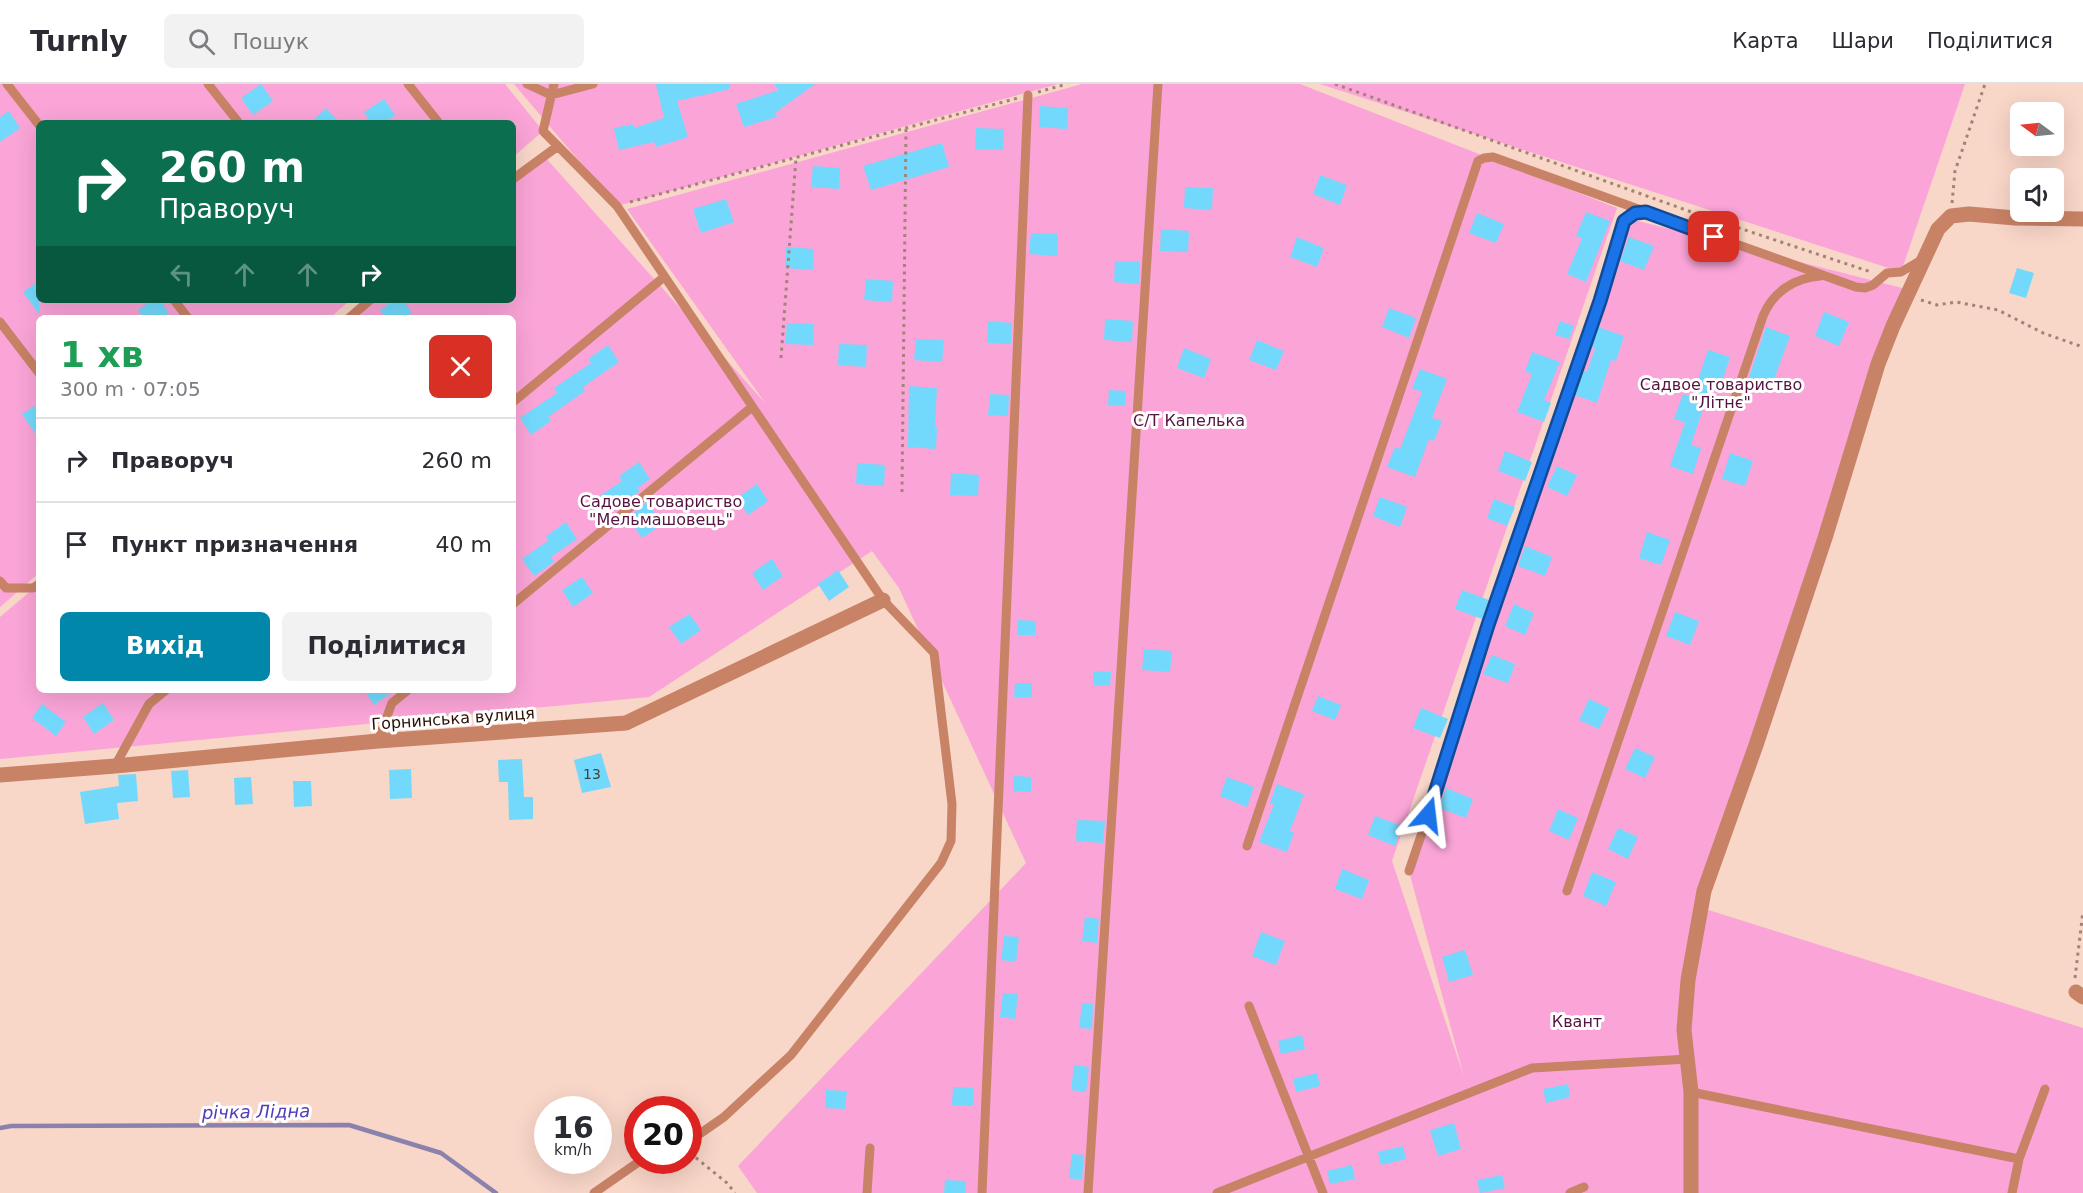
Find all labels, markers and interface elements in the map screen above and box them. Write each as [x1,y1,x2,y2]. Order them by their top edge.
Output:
search box [164,14,584,68]
text: Turnly [30,25,128,58]
icon: search [185,25,218,58]
text: Пошук [233,29,309,54]
text: Карта [1732,29,1799,53]
text: Шари [1832,29,1894,53]
text: Поділитися [1927,29,2053,53]
north arrow [2010,102,2064,156]
map controls [2010,102,2064,222]
text: 260 m [159,143,305,192]
icon: right [60,144,138,222]
button: sound [2010,168,2064,222]
text: Праворуч [159,193,295,224]
pin [1688,211,1739,262]
icon: arrive [1697,220,1730,253]
icon: left [165,258,198,291]
icon: ahead [228,258,261,291]
icon: ahead [291,258,324,291]
icon: right [354,258,387,291]
text: 1 хв [60,334,144,375]
button: close [429,335,492,398]
park label: Садвое товариство "Літнє" [1640,375,1802,412]
text: 300 m · 07:05 [60,377,201,401]
park label: С/Т Капелька [1133,411,1245,430]
icon: right [60,444,93,477]
text: Праворуч [111,448,234,473]
text: 260 m [422,448,492,473]
park label: Садове товариство "Мельмашовець" [580,492,742,529]
icon: arrive [60,528,93,561]
text: Пункт призначення [111,532,358,557]
text: 40 m [436,532,492,557]
button: Вихід [60,612,270,681]
button: Поділитися [282,612,492,681]
street label: Горнинська вулиця [371,703,535,734]
house number: 13 [583,766,601,782]
position arrow [1396,783,1460,847]
park label: Квант [1552,1012,1602,1031]
speed limit sign: 20 [624,1096,702,1174]
water label: річка Лідна [201,1100,310,1123]
text: 16 [552,1110,594,1145]
text: km/h [554,1141,592,1159]

